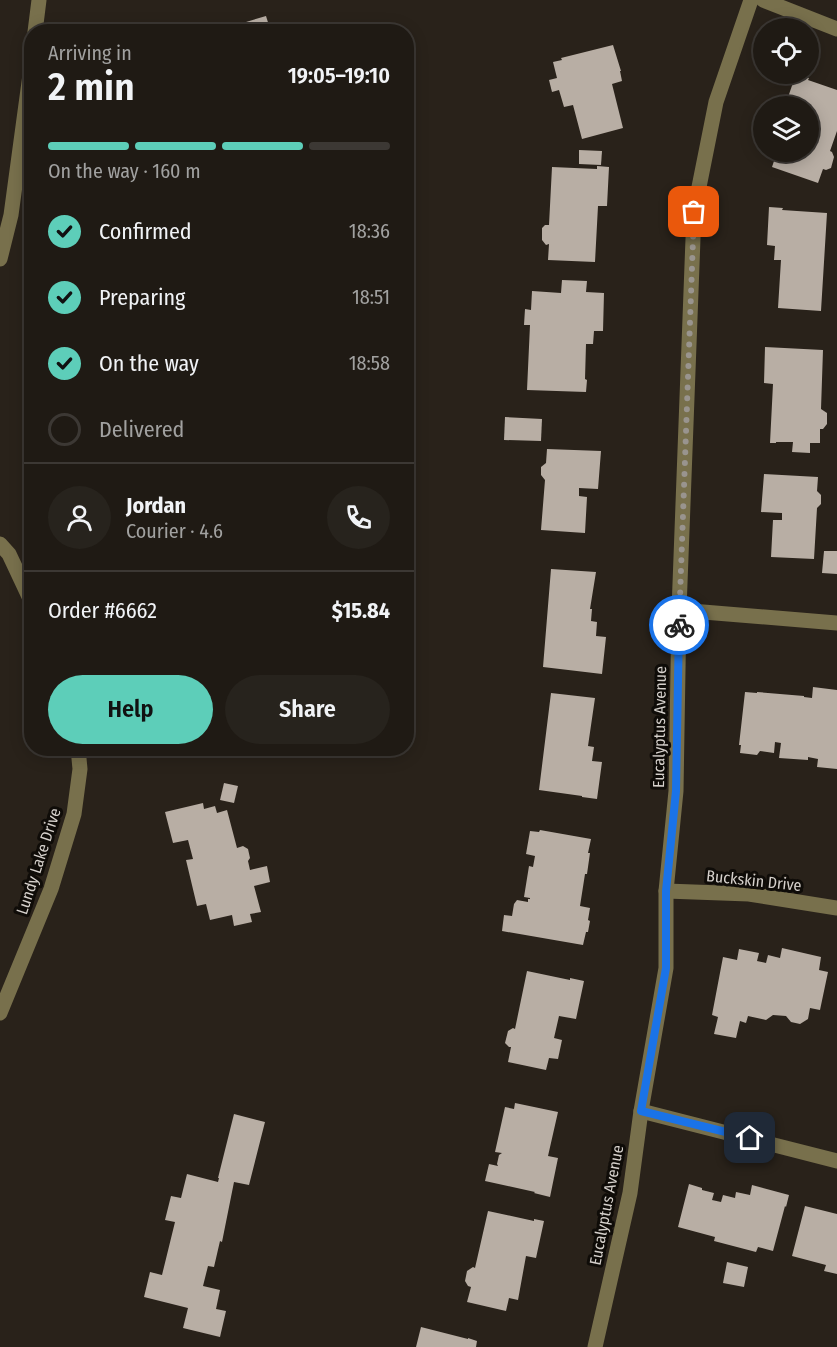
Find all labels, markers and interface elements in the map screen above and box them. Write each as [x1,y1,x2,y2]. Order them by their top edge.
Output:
map controls [753,18,819,162]
button: locate [753,18,819,84]
text: Arriving in [48,41,132,65]
text: 19:05–19:10 [288,62,390,89]
text: 2 min [48,64,135,110]
button: layers [753,96,819,162]
text: On the way · 160 m [48,159,201,183]
pin [668,186,719,237]
icon: bag [677,195,710,228]
icon: check [48,215,81,248]
text: Confirmed [99,218,192,245]
text: 18:36 [349,219,390,243]
icon: check [48,281,81,314]
text: Preparing [99,284,185,311]
text: 18:51 [352,285,390,309]
icon: check [48,347,81,380]
text: On the way [99,350,199,377]
text: 18:58 [349,351,390,375]
text: Delivered [99,416,184,443]
button: person [48,486,111,549]
button: phone [327,486,390,549]
text: Jordan [126,492,186,519]
text: Courier · 4.6 [126,519,223,543]
courier [649,595,709,655]
text: Order #6662 [48,597,157,624]
text: $15.84 [332,597,390,624]
icon: bike [663,609,696,642]
street label: Eucalyptus Avenue [649,666,670,788]
button: Help [48,675,213,744]
button: Share [225,675,390,744]
street label: Lundy Lake Drive [12,805,65,917]
street label: Buckskin Drive [705,866,803,895]
pin [724,1112,775,1163]
icon: home [733,1121,766,1154]
street label: Eucalyptus Avenue [586,1143,627,1267]

